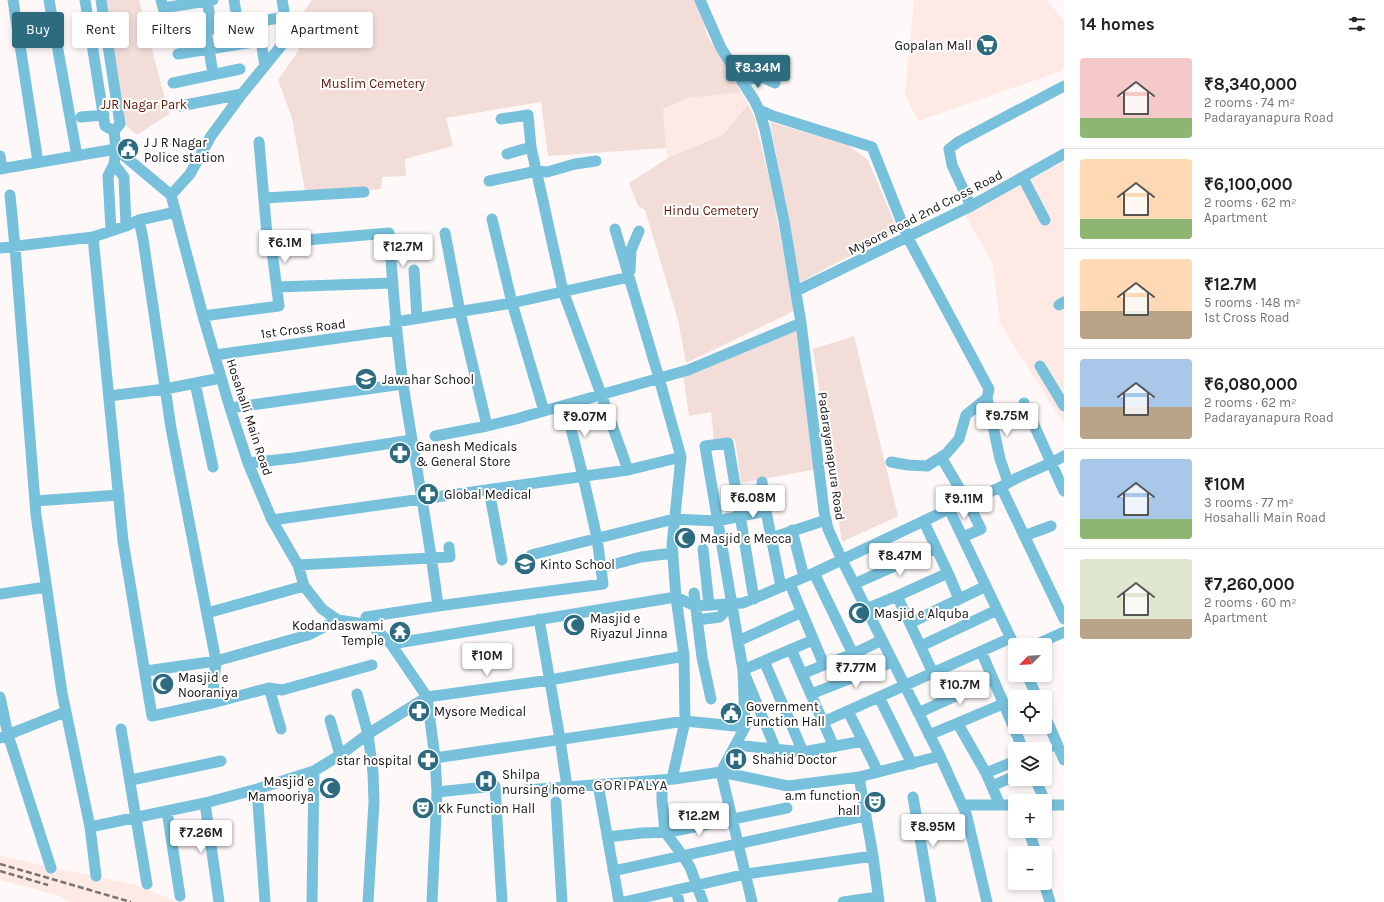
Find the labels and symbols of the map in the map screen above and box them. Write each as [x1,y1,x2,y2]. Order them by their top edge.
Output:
supermarket icon: Gopalan Mall [974,32,1000,58]
place label: Gopalan Mall [895,38,972,53]
pin: ₹8.34M [725,55,791,89]
park label: Muslim Cemetery [321,76,425,91]
park label: JJR Nagar Park [101,97,187,112]
place label: J J R Nagar Police station [144,135,225,165]
public building icon: J J R Nagar Police station [115,136,141,162]
street label: Mysore Road 2nd Cross Road [846,167,1005,258]
park label: Hindu Cemetery [664,203,758,218]
pin: ₹6.1M [257,230,313,264]
pin: ₹12.7M [370,234,436,268]
street label: 1st Cross Road [260,316,346,341]
street label: Hosahalli Main Road [224,357,275,477]
school or university icon: Jawahar School [353,366,379,392]
place label: Jawahar School [382,372,474,387]
street label: Padarayanapura Road [815,391,848,521]
pin: ₹9.75M [974,403,1040,437]
pin: ₹9.07M [552,404,618,438]
place label: Ganesh Medicals & General Store [416,439,518,469]
pharmacy icon: Ganesh Medicals & General Store [387,440,413,466]
pharmacy icon: Global Medical [415,481,441,507]
pin: ₹6.08M [720,485,786,519]
pin: ₹9.11M [931,486,997,520]
place label: Global Medical [444,487,531,502]
mosque icon: Masjid e Mecca [672,525,698,551]
place label: Masjid e Mecca [700,531,792,546]
pin: ₹8.47M [867,543,933,577]
school or university icon: Kinto School [512,551,538,577]
place label: Kinto School [540,557,615,572]
mosque icon: Masjid e Alquba [846,600,872,626]
place label: Masjid e Alquba [874,606,969,622]
place label: Masjid e Riyazul Jinna [590,611,668,641]
mosque icon: Masjid e Riyazul Jinna [561,612,587,638]
place label: Kodandaswami Temple [292,618,384,648]
temple icon: Kodandaswami Temple [387,619,413,645]
north arrow [1008,638,1052,682]
pin: ₹10M [463,643,511,677]
pin: ₹7.77M [823,655,889,689]
place label: Masjid e Nooraniya [178,670,238,700]
mosque icon: Masjid e Nooraniya [150,671,176,697]
pin: ₹10.7M [927,672,993,706]
pharmacy icon: Mysore Medical [406,698,432,724]
place label: Government Function Hall [746,699,825,729]
public building icon: Government Function Hall [718,700,744,726]
place label: Mysore Medical [434,704,526,719]
hospital icon: Shahid Doctor [723,746,749,772]
pharmacy icon: star hospital [415,747,441,773]
place label: Shahid Doctor [752,752,837,767]
place label: star hospital [336,753,412,768]
place label: Shilpa nursing home [502,767,586,797]
hospital icon: Shilpa nursing home [473,768,499,794]
place label: Masjid e Mamooriya [248,774,314,804]
mosque icon: Masjid e Mamooriya [317,775,343,801]
district label: GORIPALYA [593,777,669,794]
place label: a.m function hall [785,788,860,818]
theatre icon: a.m function hall [862,789,888,815]
theatre icon: Kk Function Hall [410,795,436,821]
place label: Kk Function Hall [438,801,535,816]
pin: ₹12.2M [666,803,732,837]
pin: ₹8.95M [900,814,966,848]
pin: ₹7.26M [168,820,234,854]

